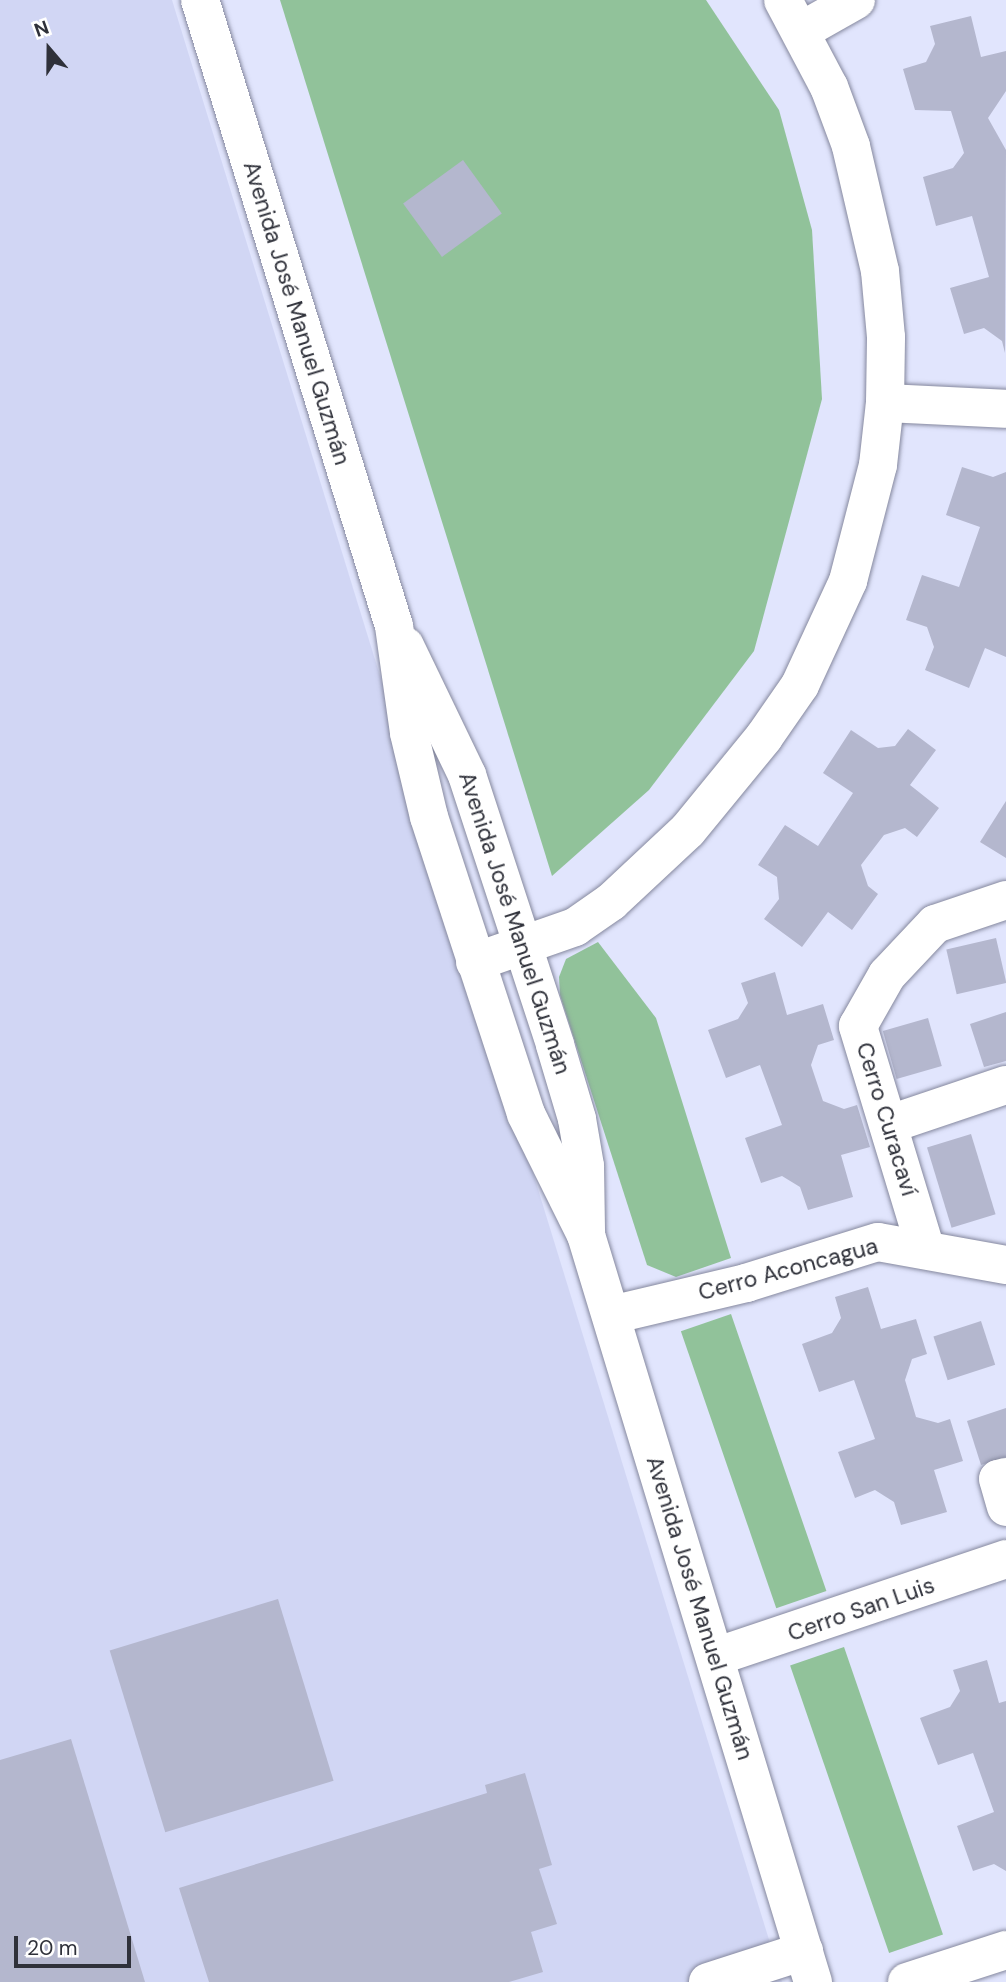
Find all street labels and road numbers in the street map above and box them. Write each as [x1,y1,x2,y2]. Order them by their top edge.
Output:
street label: Avenida José Manuel Guzmán [238,158,356,468]
street label: Avenida José Manuel Guzmán [453,768,577,1078]
street label: Cerro Curacaví [851,1039,923,1199]
street label: Cerro Aconcagua [695,1232,881,1306]
street label: Avenida José Manuel Guzmán [641,1453,759,1763]
street label: Cerro San Luis [784,1571,938,1647]

